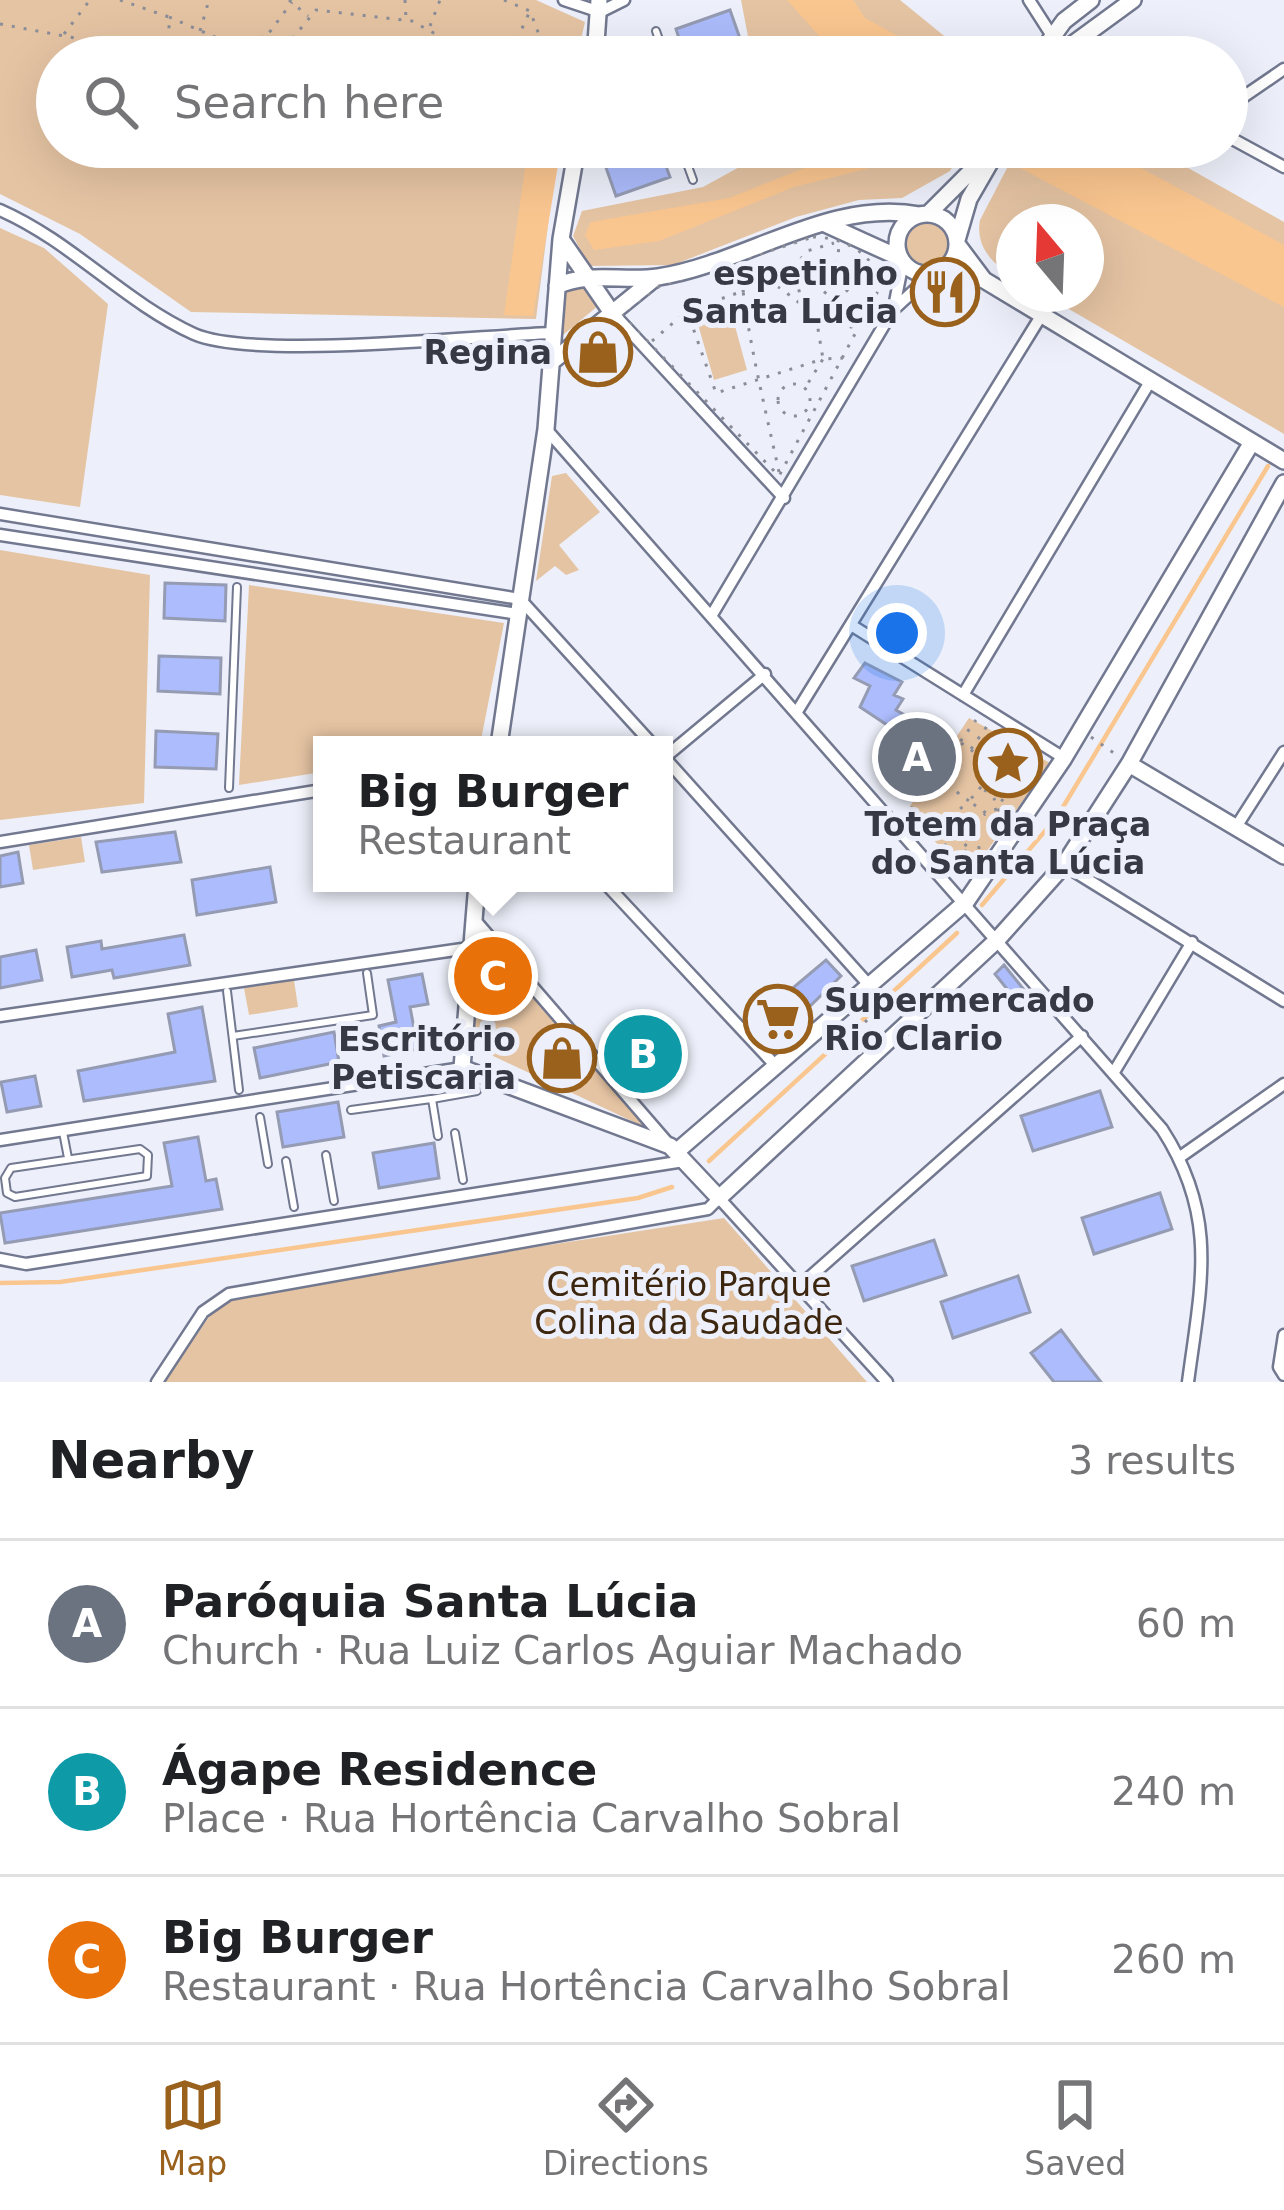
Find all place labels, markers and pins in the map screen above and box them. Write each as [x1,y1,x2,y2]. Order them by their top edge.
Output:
place label: espetinho Santa Lúcia [681,254,898,331]
restaurant icon: espetinho Santa Lúcia [910,257,980,327]
shop icon: Regina [563,317,633,387]
place label: Regina [424,333,552,372]
pin: A [878,712,956,802]
place icon: Totem da Praça do Santa Lúcia [973,728,1043,798]
place label: Totem da Praça do Santa Lúcia [865,805,1151,882]
pin: C [454,931,532,1021]
place label: Supermercado Rio Clario [824,981,1095,1058]
supermarket icon: Supermercado Rio Clario [743,984,813,1054]
pin: B [604,1009,682,1099]
place label: Escritório Petiscaria [331,1020,516,1097]
shop icon: Escritório Petiscaria [527,1023,597,1093]

